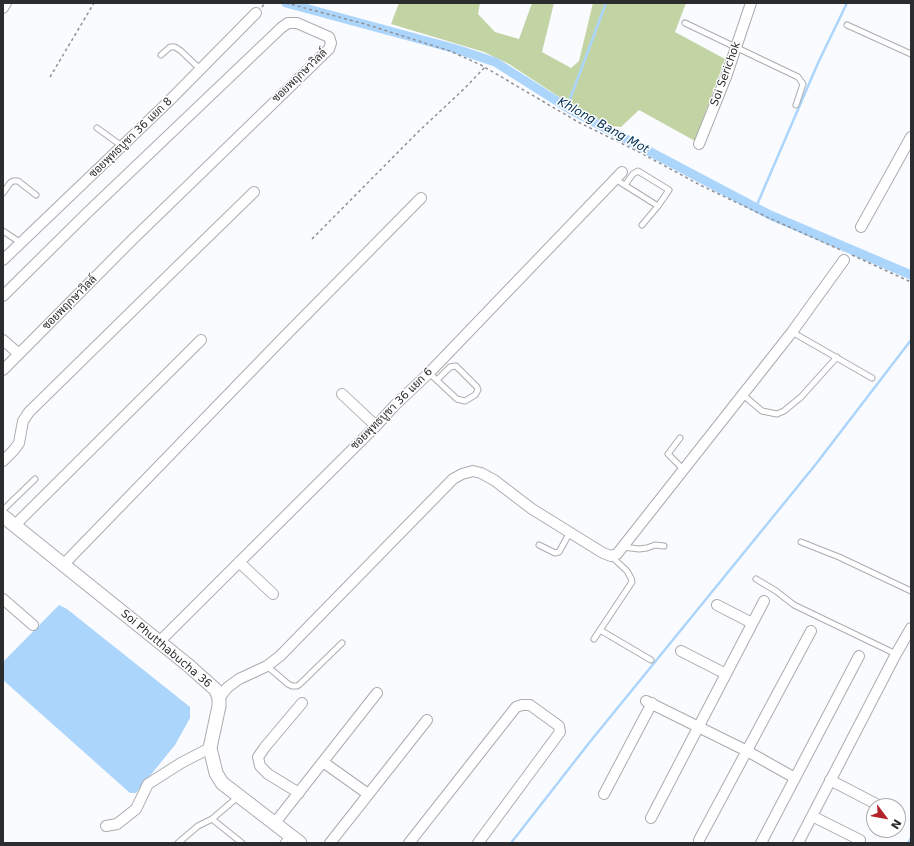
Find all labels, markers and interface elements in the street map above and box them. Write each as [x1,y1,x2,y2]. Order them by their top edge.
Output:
street label: Soi Serichok [708,40,744,108]
street label: ซอยพฤกษาวิลล์ [270,46,330,106]
street label: ซอยพุทธบูชา 36 แยก 8 [87,95,175,181]
water label: Khlong Bang Mot [555,95,651,157]
street label: ซอยพฤกษาวิลล์ [40,273,100,333]
street label: ซอยพุทธบูชา 36 แยก 6 [348,365,436,453]
street label: Soi Phutthabucha 36 [118,607,214,691]
north arrow [866,798,906,838]
text: N [888,817,904,831]

